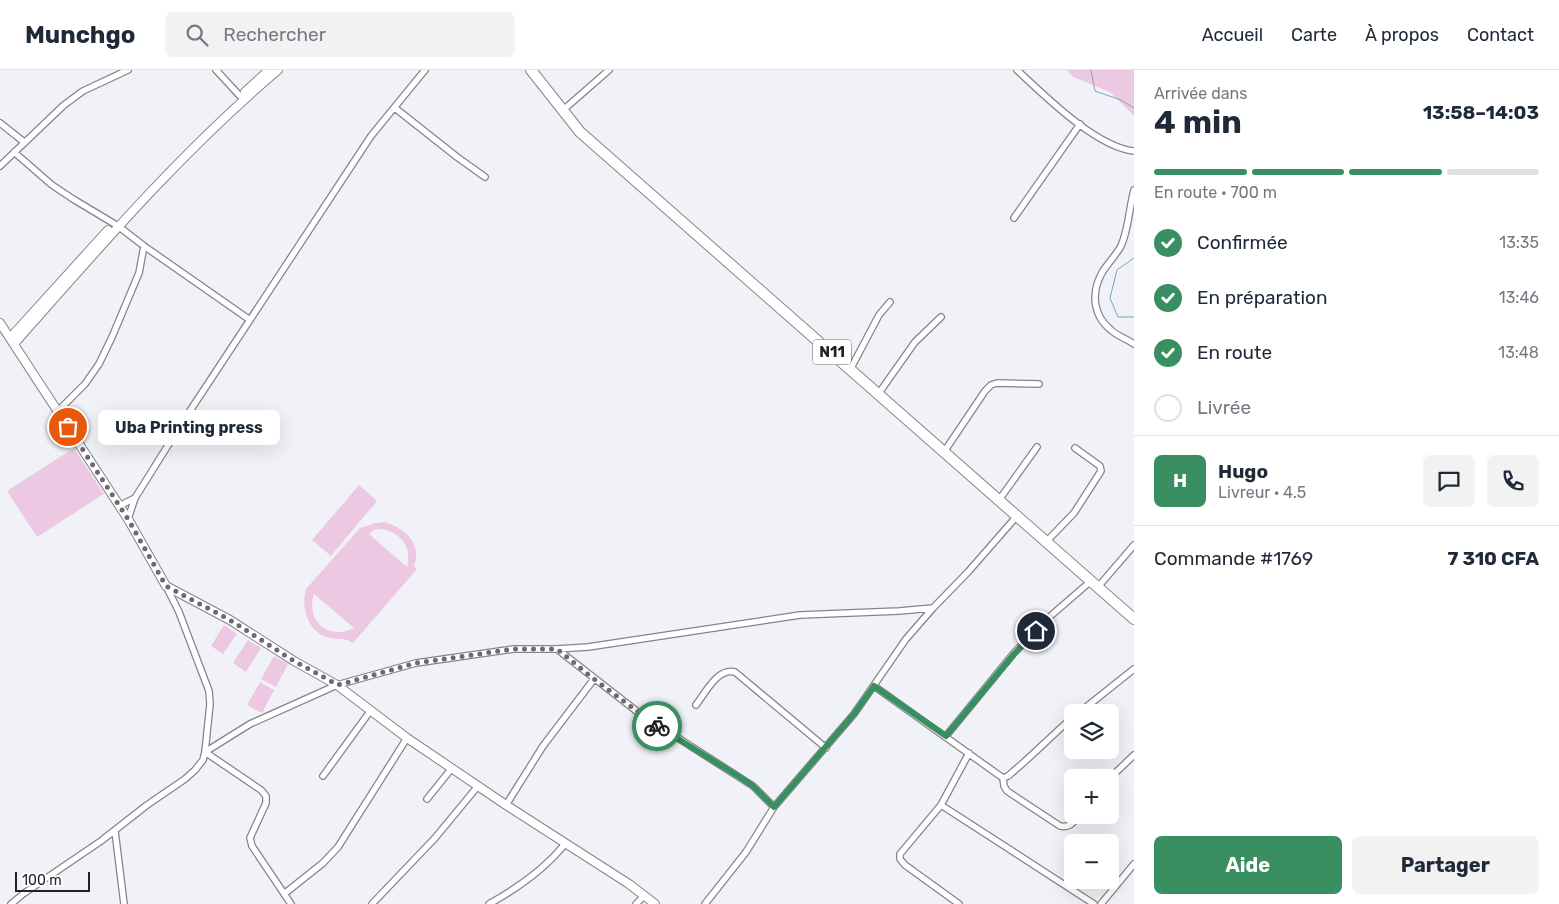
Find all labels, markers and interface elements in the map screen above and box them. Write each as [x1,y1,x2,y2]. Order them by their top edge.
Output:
search box [165,12,515,57]
text: Munchgo [25,21,135,49]
icon: search [183,21,211,49]
text: Rechercher [223,23,326,46]
text: Accueil [1202,24,1263,46]
text: Carte [1291,24,1337,46]
text: À propos [1365,24,1439,46]
text: Contact [1467,24,1534,46]
text: Arrivée dans [1154,84,1247,103]
text: 13:58–14:03 [1423,101,1539,124]
text: 4 min [1154,103,1242,141]
text: En route · 700 m [1154,183,1277,202]
icon: check [1154,229,1182,257]
text: Confirmée [1197,231,1288,254]
text: 13:35 [1499,233,1539,252]
icon: check [1154,284,1182,312]
text: En préparation [1197,286,1327,309]
text: 13:46 [1499,288,1539,307]
icon: check [1154,339,1182,367]
road number: N11 [813,340,851,364]
text: En route [1197,341,1272,364]
text: 13:48 [1498,343,1539,362]
text: Livrée [1197,396,1251,419]
pin [47,406,89,448]
callout: Uba Printing press [98,410,280,444]
icon: bag [54,413,82,441]
text: Uba Printing press [115,418,263,437]
button: chat [1423,455,1475,507]
button: phone [1487,455,1539,507]
text: Hugo [1218,460,1268,483]
text: H [1173,469,1187,492]
text: Livreur · 4.5 [1218,483,1306,502]
text: Commande #1769 [1154,547,1313,570]
text: 7 310 CFA [1447,547,1539,570]
pin [1015,610,1057,652]
icon: home [1022,617,1050,645]
courier [632,701,682,751]
map controls [1064,704,1119,889]
button: layers [1064,704,1119,759]
icon: bike [643,712,671,740]
button: + [1064,769,1119,824]
button: − [1064,834,1119,889]
button: Aide [1154,836,1342,894]
button: Partager [1352,836,1539,894]
scale bar [15,869,90,892]
text: 100 m [22,872,62,889]

